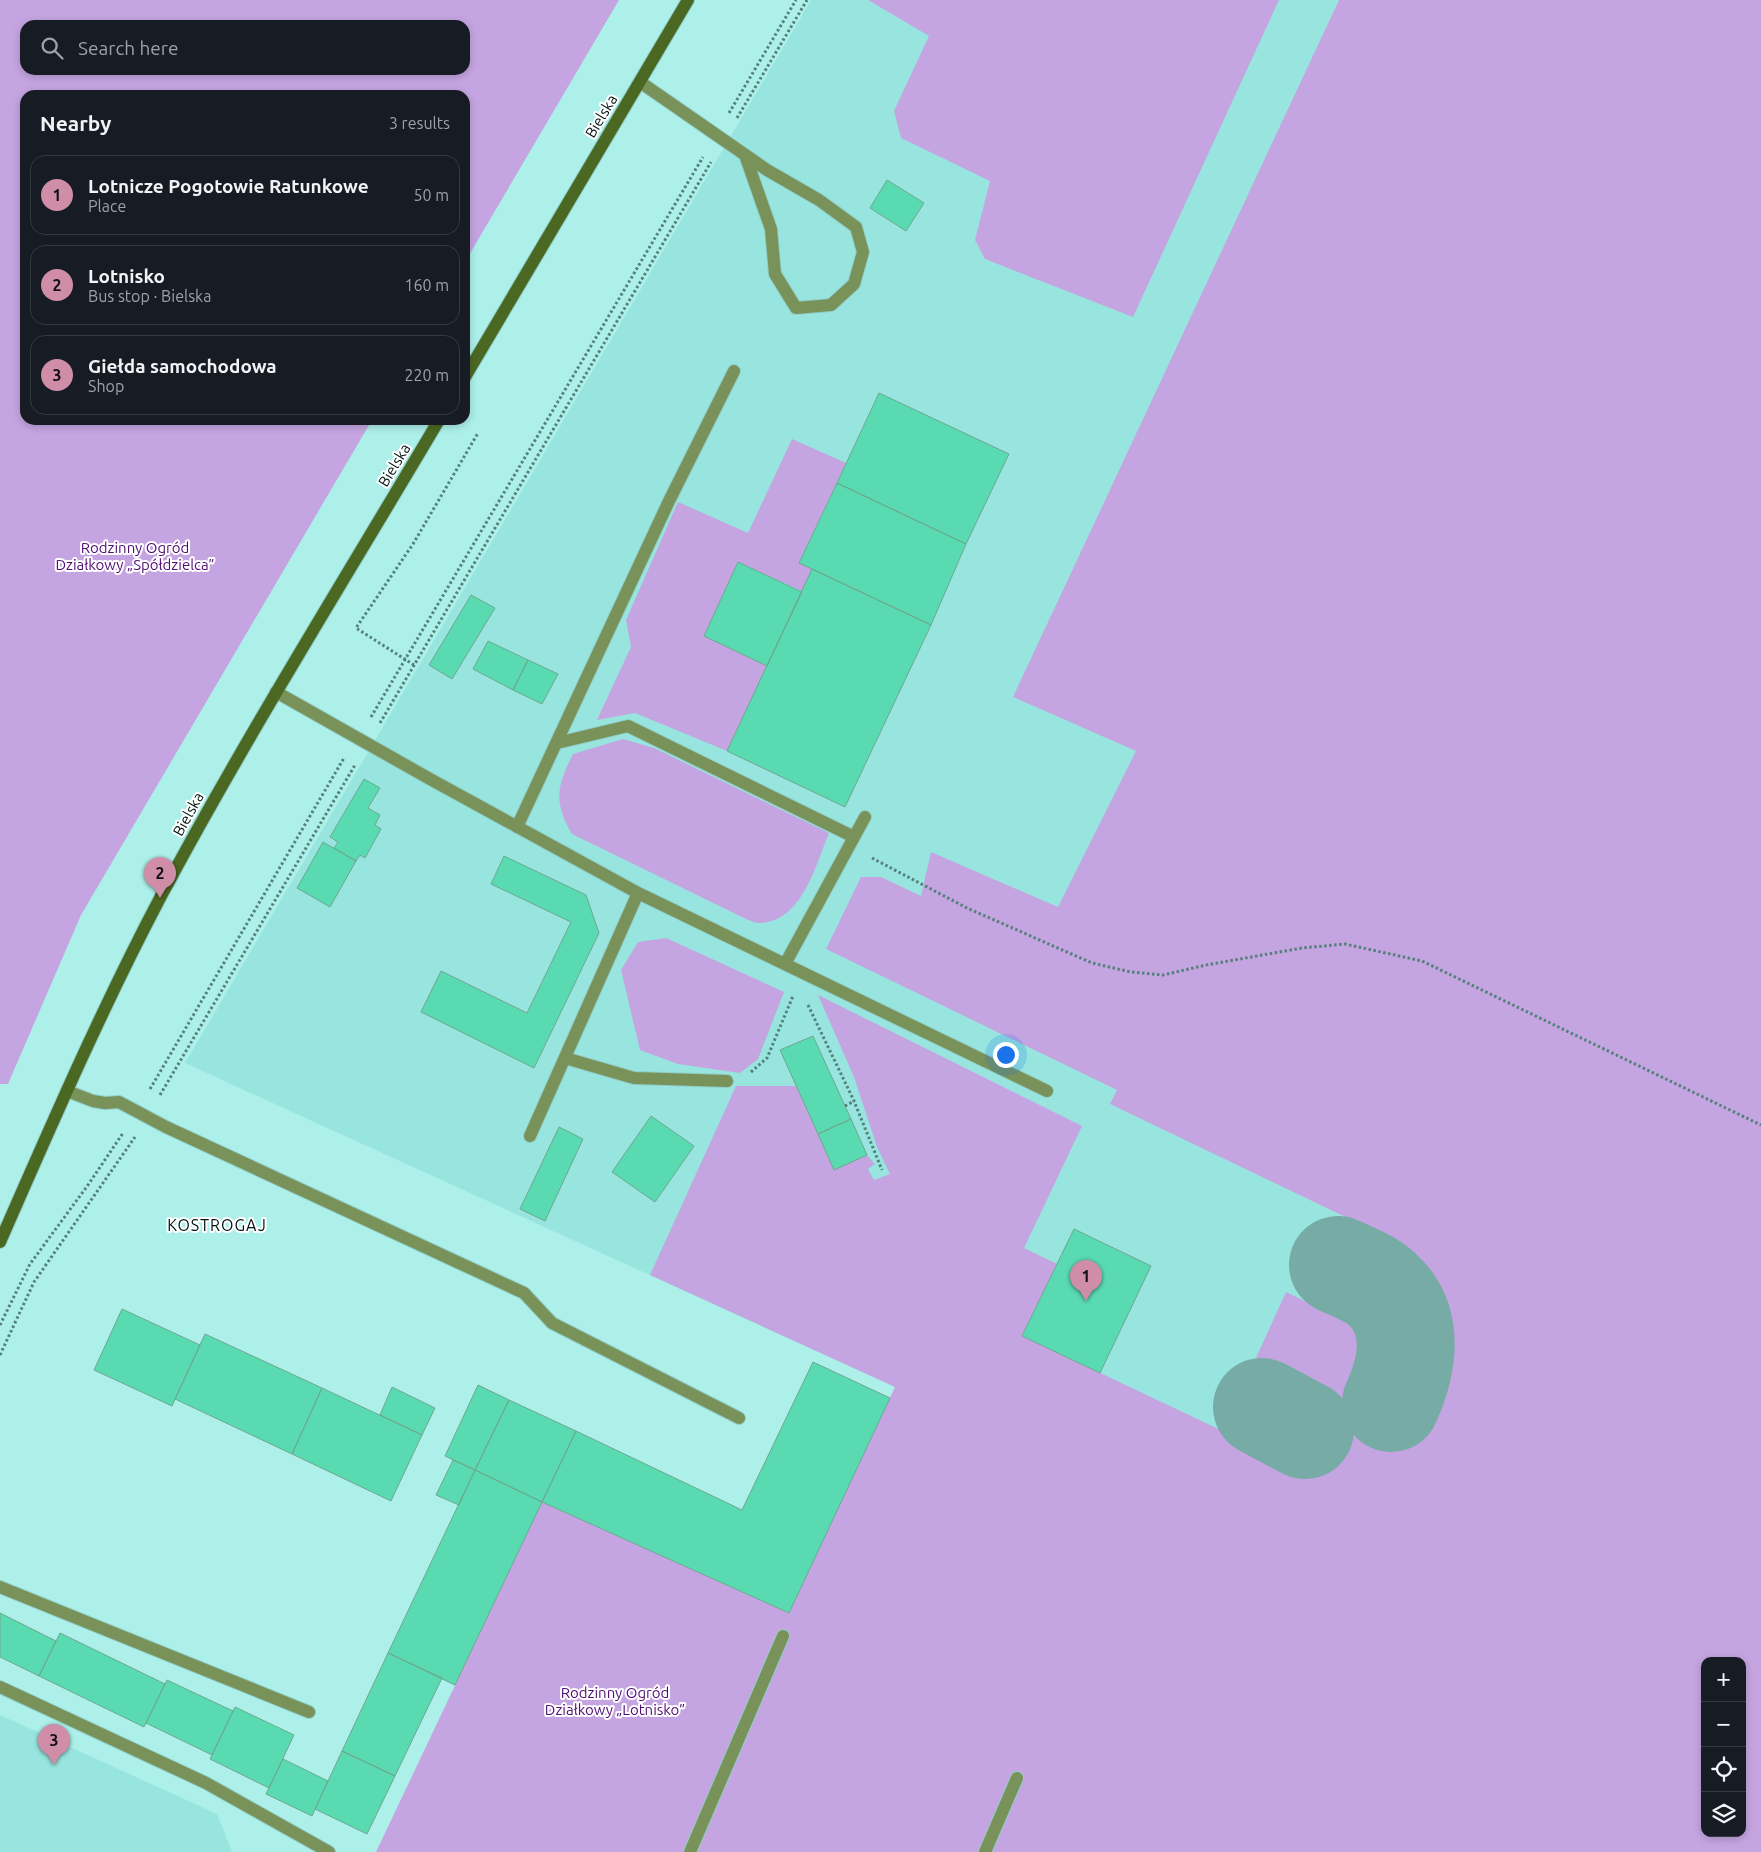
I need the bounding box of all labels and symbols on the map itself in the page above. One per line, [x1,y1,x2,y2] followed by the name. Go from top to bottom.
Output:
[582,91,620,141] street label: Bielska
[375,440,413,490] street label: Bielska
[55,539,215,573] park label: Rodzinny Ogród Działkowy „Spółdzielca”
[169,789,207,839] street label: Bielska
[144,857,176,898] pin: 2
[993,1042,1019,1068] your location
[167,1216,267,1234] district label: KOSTROGAJ
[1070,1260,1102,1301] pin: 1
[545,1684,685,1718] park label: Rodzinny Ogród Działkowy „Lotnisko”
[38,1724,70,1765] pin: 3

